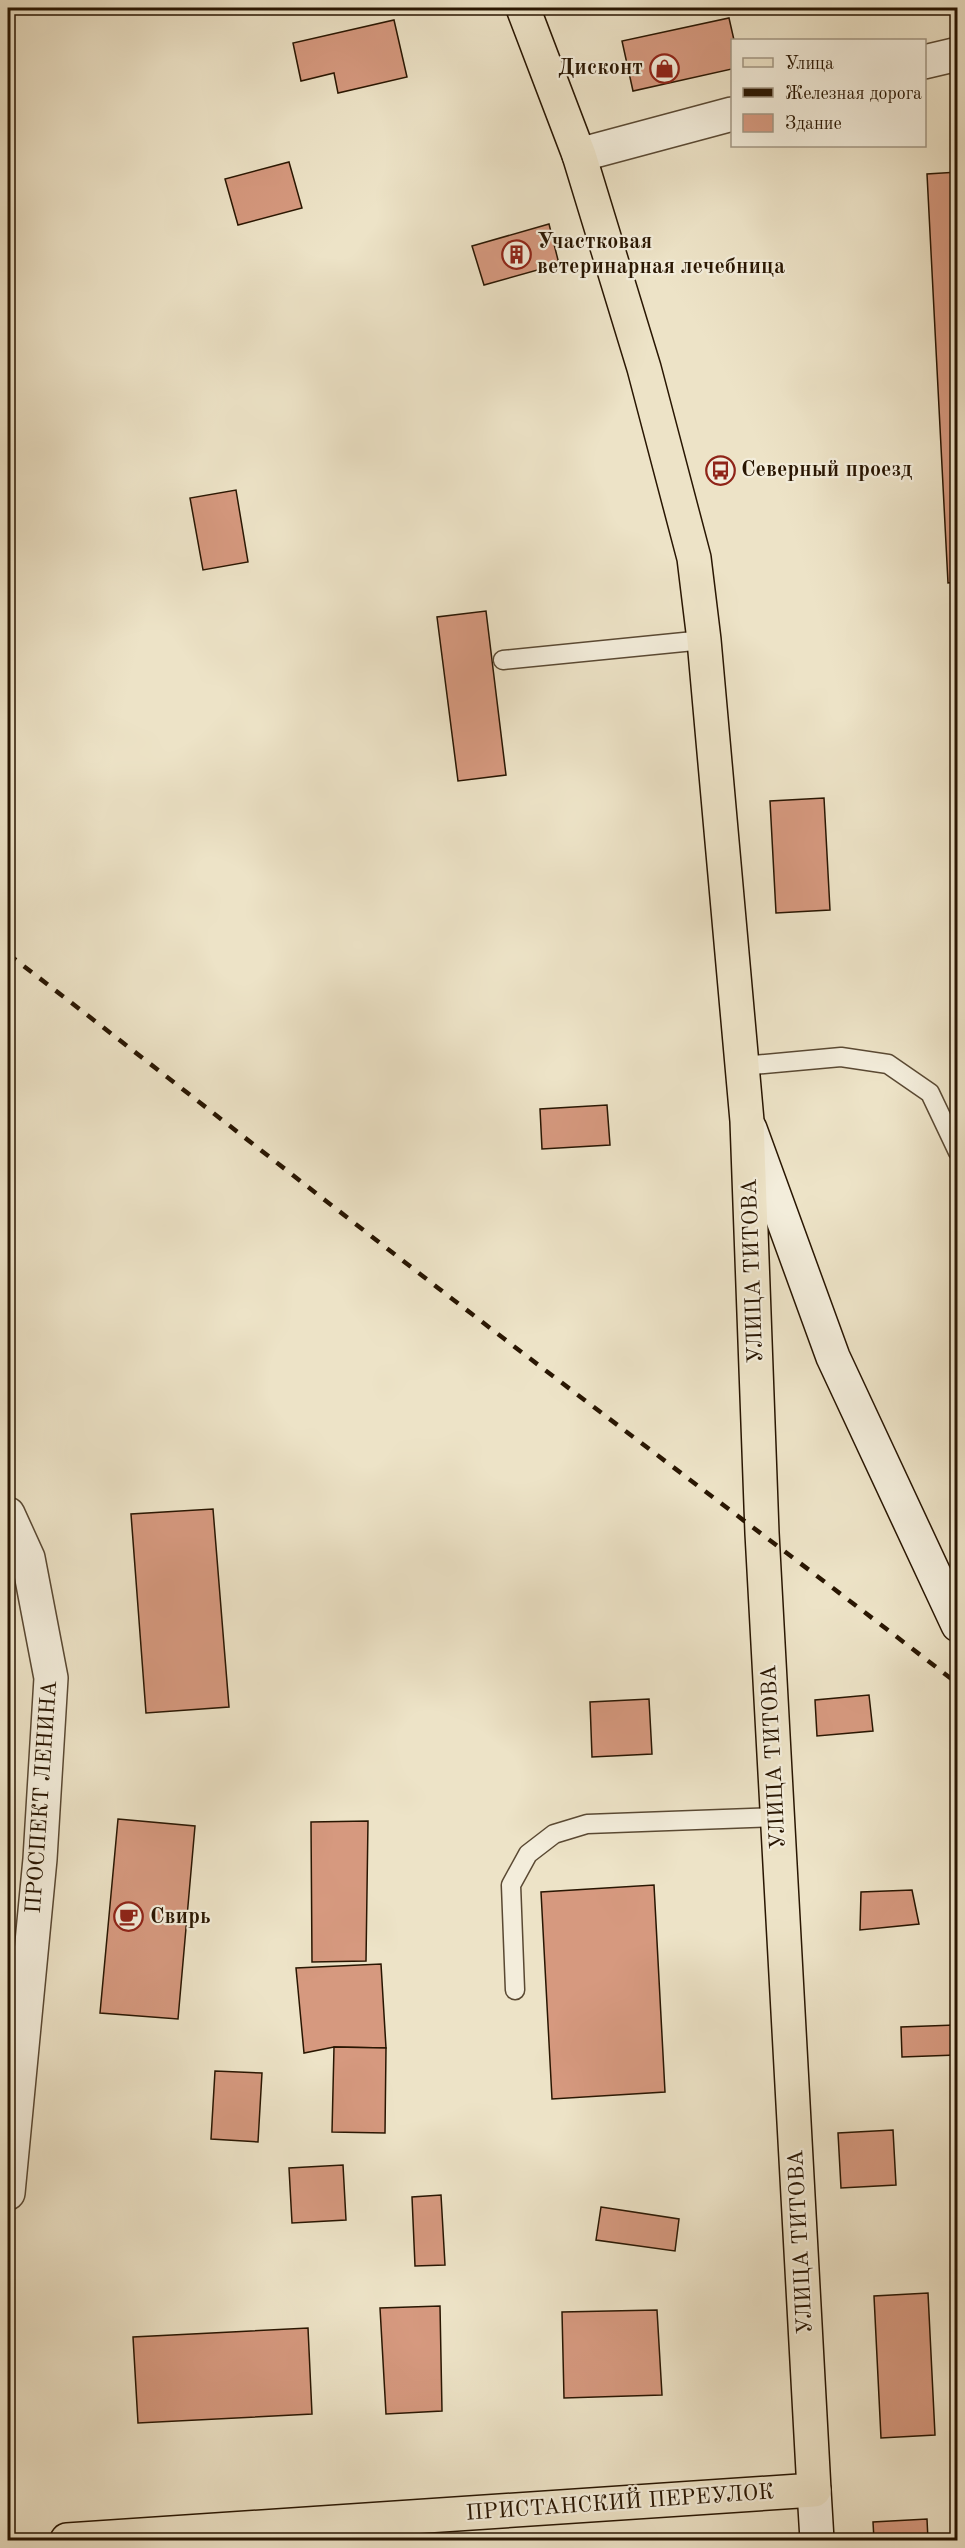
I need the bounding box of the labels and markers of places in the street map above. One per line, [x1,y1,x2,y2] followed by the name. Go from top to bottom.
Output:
[648,52,680,84] shop icon: Дисконт
[558,57,643,79] place label: Дисконт
[537,231,785,278] place label: Участковая ветеринарная лечебница
[500,239,532,271] building icon: Участковая ветеринарная лечебница
[704,454,736,486] bus stop icon: Северный проезд
[741,459,912,481] place label: Северный проезд
[113,1901,145,1933] cafe icon: Свирь
[150,1906,211,1928] place label: Свирь

